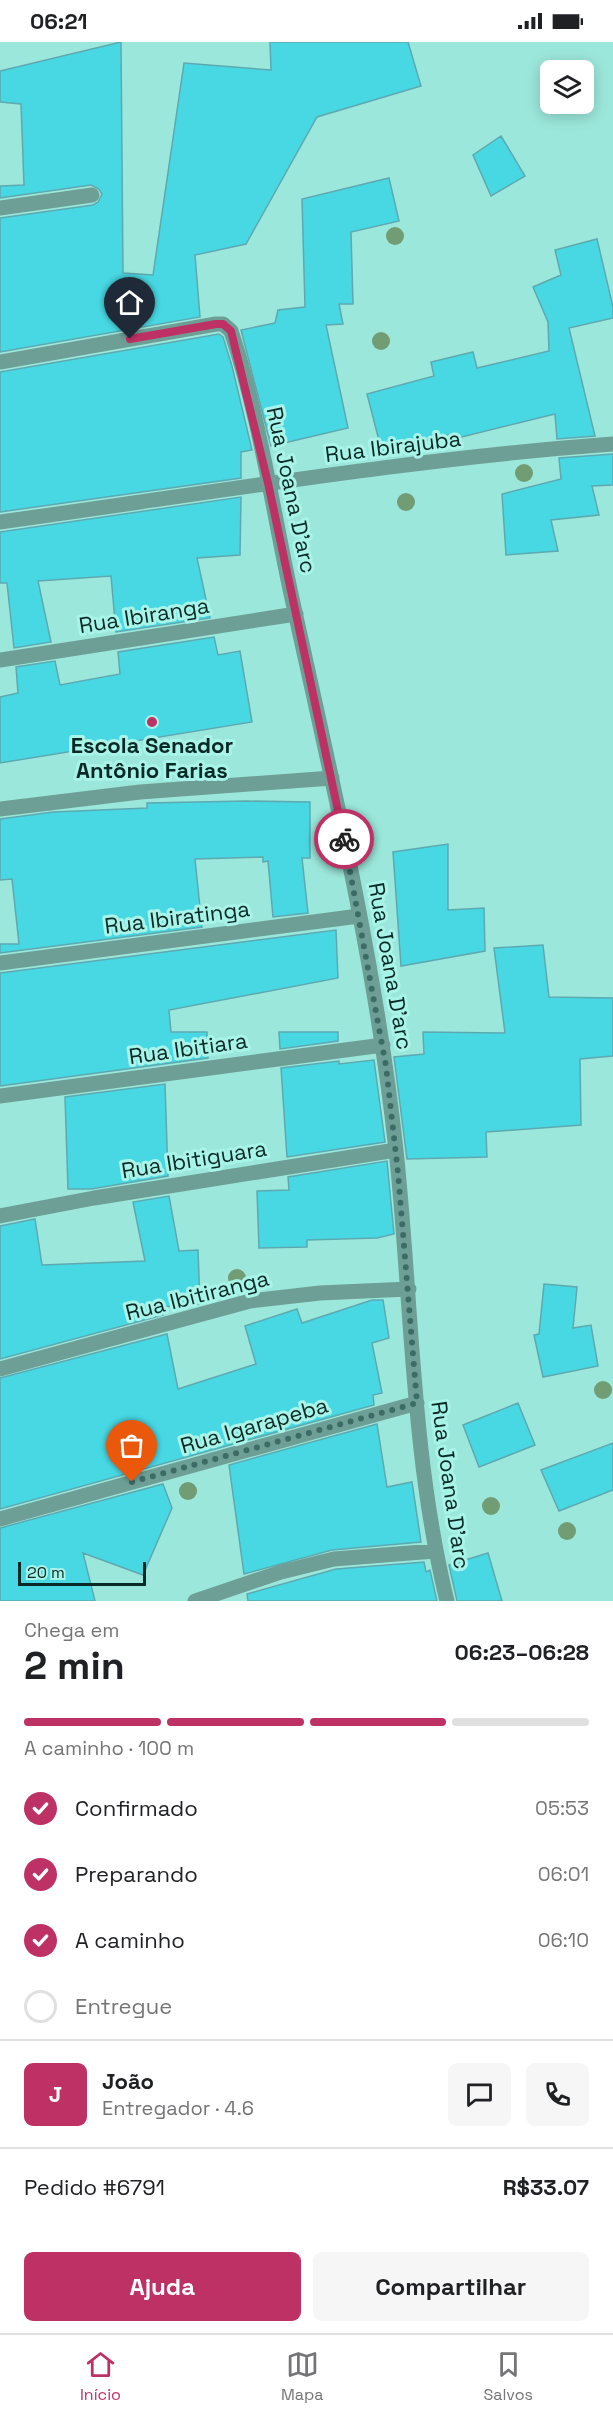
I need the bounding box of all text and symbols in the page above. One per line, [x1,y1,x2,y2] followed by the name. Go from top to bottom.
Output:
[30,7,87,35] text: 06:21
[540,60,594,114] map controls
[540,60,594,114] button: layers
[104,277,155,339] pin
[113,286,146,319] icon: home
[261,404,323,576] street label: Rua Joana D'arc
[323,424,463,468] street label: Rua Ibirajuba
[77,591,211,639] street label: Rua Ibiranga
[145,715,159,729] marker: Escola Senador Antônio Farias
[71,731,234,784] place label: Escola Senador Antônio Farias
[314,809,374,869] courier
[328,823,361,856] icon: bike
[363,880,419,1052] street label: Rua Joana D'arc
[103,894,252,940] street label: Rua Ibiratinga
[127,1026,249,1070] street label: Rua Ibitiara
[119,1134,269,1184] street label: Rua Ibitiguara
[122,1264,272,1326] street label: Rua Ibitiranga
[177,1390,331,1459] street label: Rua Igarapeba
[425,1399,477,1571] street label: Rua Joana D'arc
[106,1420,157,1482] pin
[115,1429,148,1462] icon: bag
[18,1559,146,1586] scale bar
[27,1562,65,1583] text: 20 m
[24,1617,119,1643] text: Chega em
[455,1638,589,1666] text: 06:23–06:28
[24,1641,125,1690] text: 2 min
[24,1735,194,1761] text: A caminho · 100 m
[24,1792,57,1825] icon: check
[75,1794,198,1822] text: Confirmado
[535,1795,589,1821] text: 05:53
[24,1858,57,1891] icon: check
[75,1860,198,1888] text: Preparando
[538,1861,589,1887] text: 06:01
[24,1924,57,1957] icon: check
[75,1926,185,1954] text: A caminho
[538,1927,589,1953] text: 06:10
[75,1992,172,2020] text: Entregue
[448,2063,511,2126] button: chat
[526,2063,589,2126] button: phone
[102,2067,154,2095] text: João
[49,2080,62,2108] text: J
[102,2095,254,2121] text: Entregador · 4.6
[24,2173,165,2201] text: Pedido #6791
[503,2173,589,2201] text: R$33.07
[24,2252,301,2321] button: Ajuda
[313,2252,589,2321] button: Compartilhar
[80,2348,121,2405] tab: Início
[281,2348,323,2405] tab: Mapa
[483,2348,533,2405] tab: Salvos

